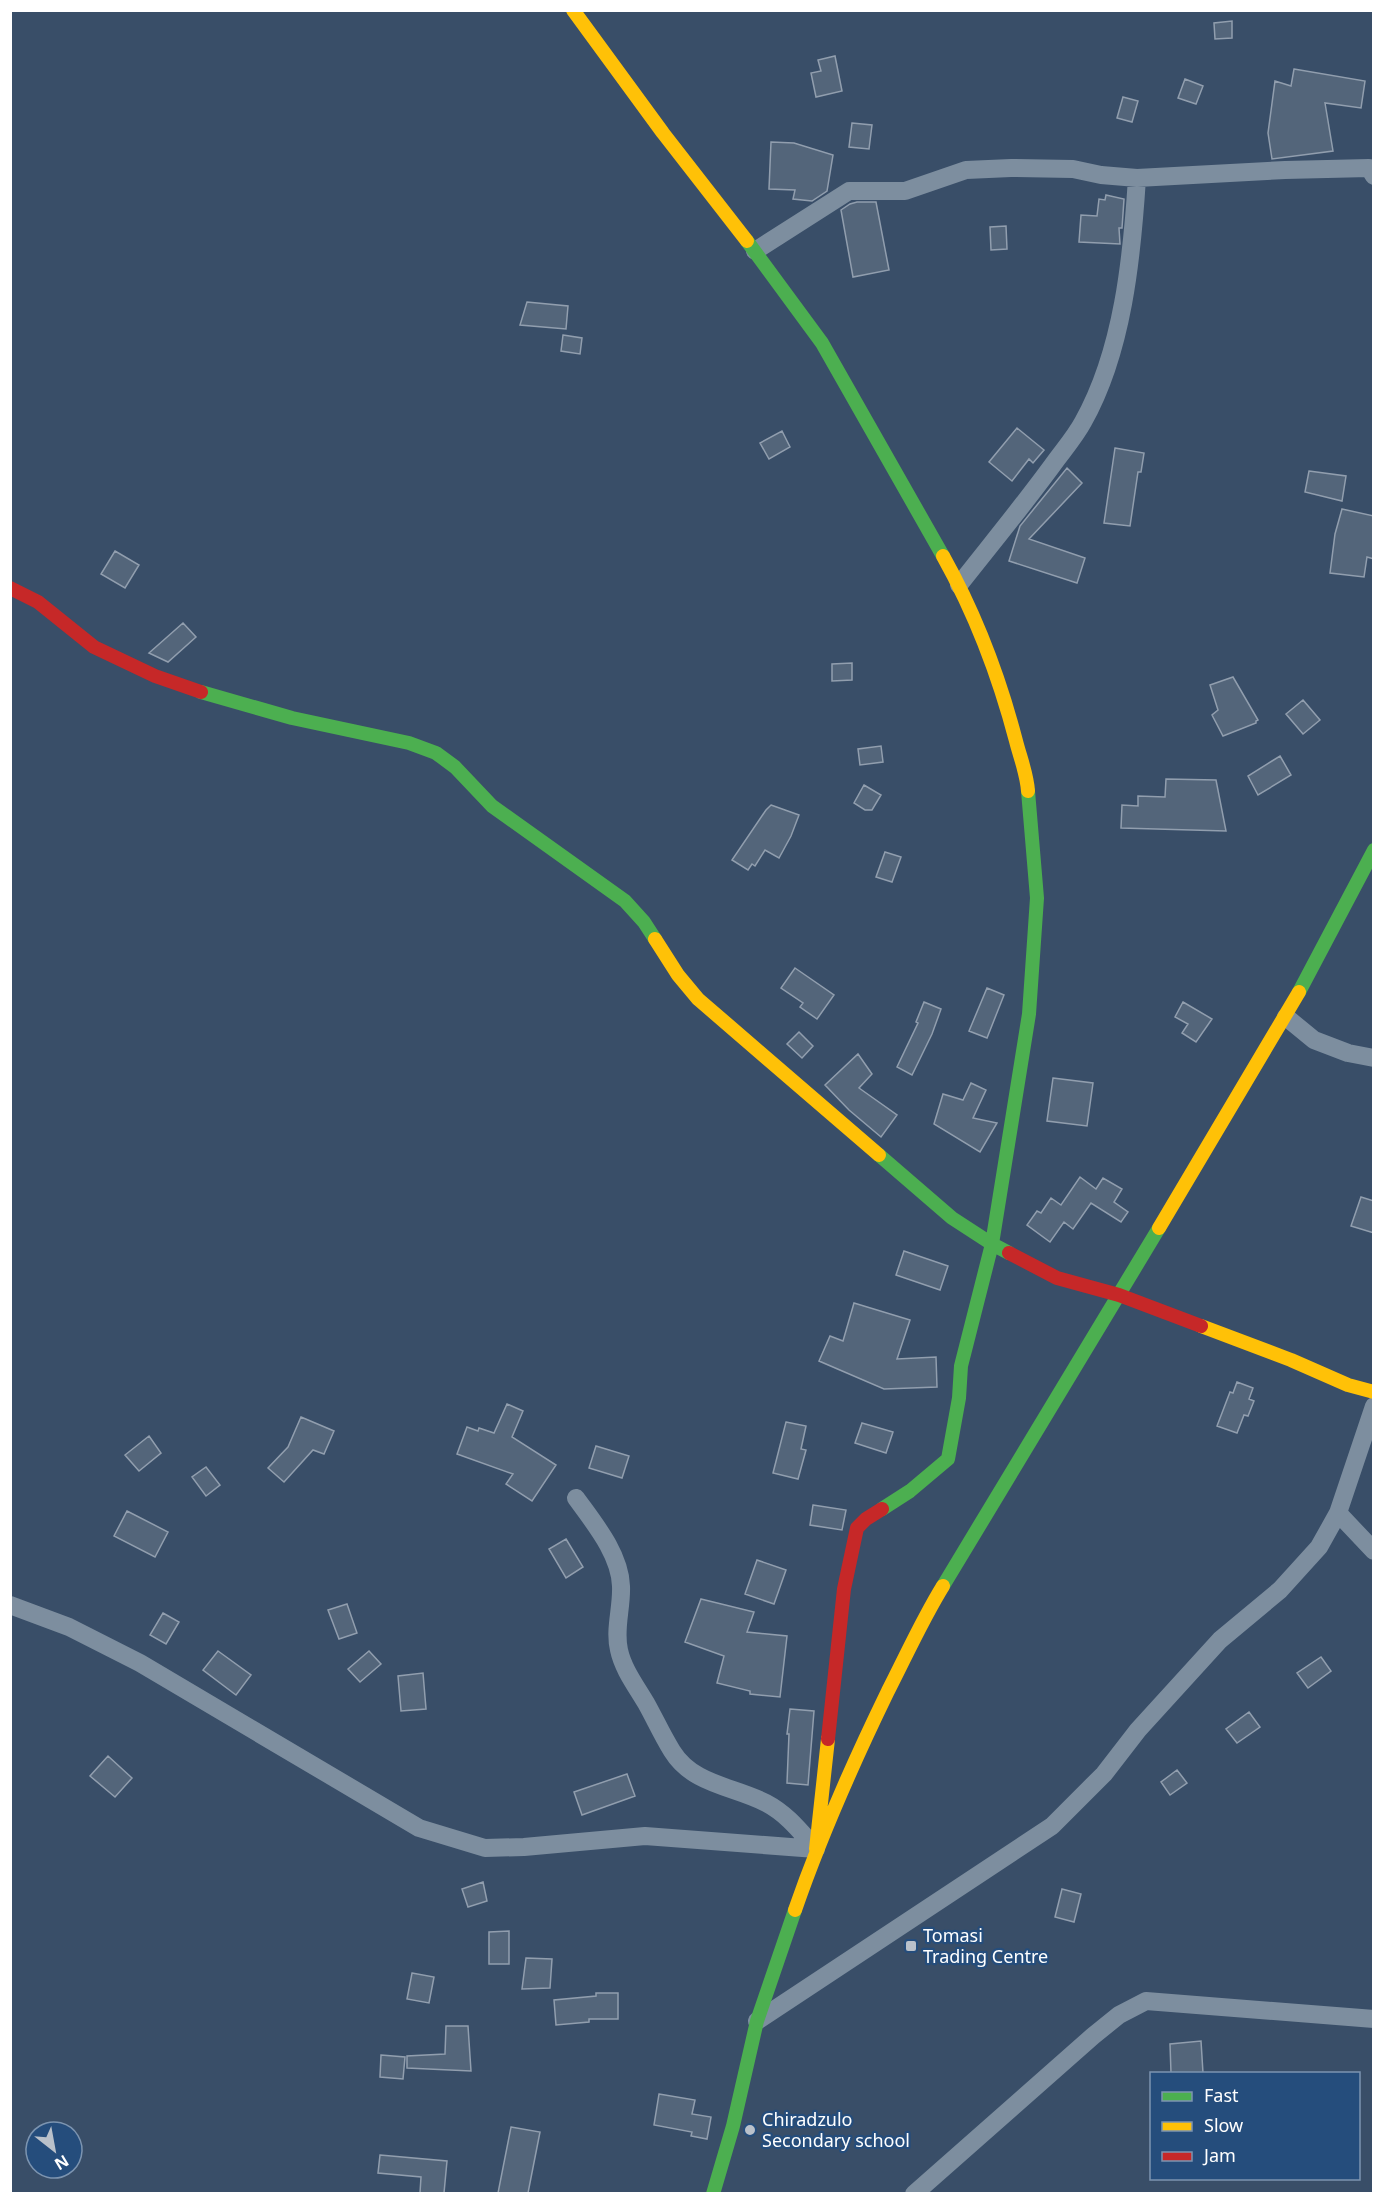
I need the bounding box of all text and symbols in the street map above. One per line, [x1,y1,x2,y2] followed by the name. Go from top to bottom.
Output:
[923,1923,1048,1968] place label: Tomasi Trading Centre
[904,1939,918,1953] marker: Tomasi Trading Centre
[1150,2072,1360,2180] legend
[1204,2083,1239,2107] text: Fast
[762,2107,910,2152] place label: Chiradzulo Secondary school
[1204,2113,1243,2137] text: Slow
[24,2120,84,2180] north arrow
[743,2123,757,2137] marker: Chiradzulo Secondary school
[1202,2143,1236,2167] text: Jam
[50,2150,73,2176] text: N

